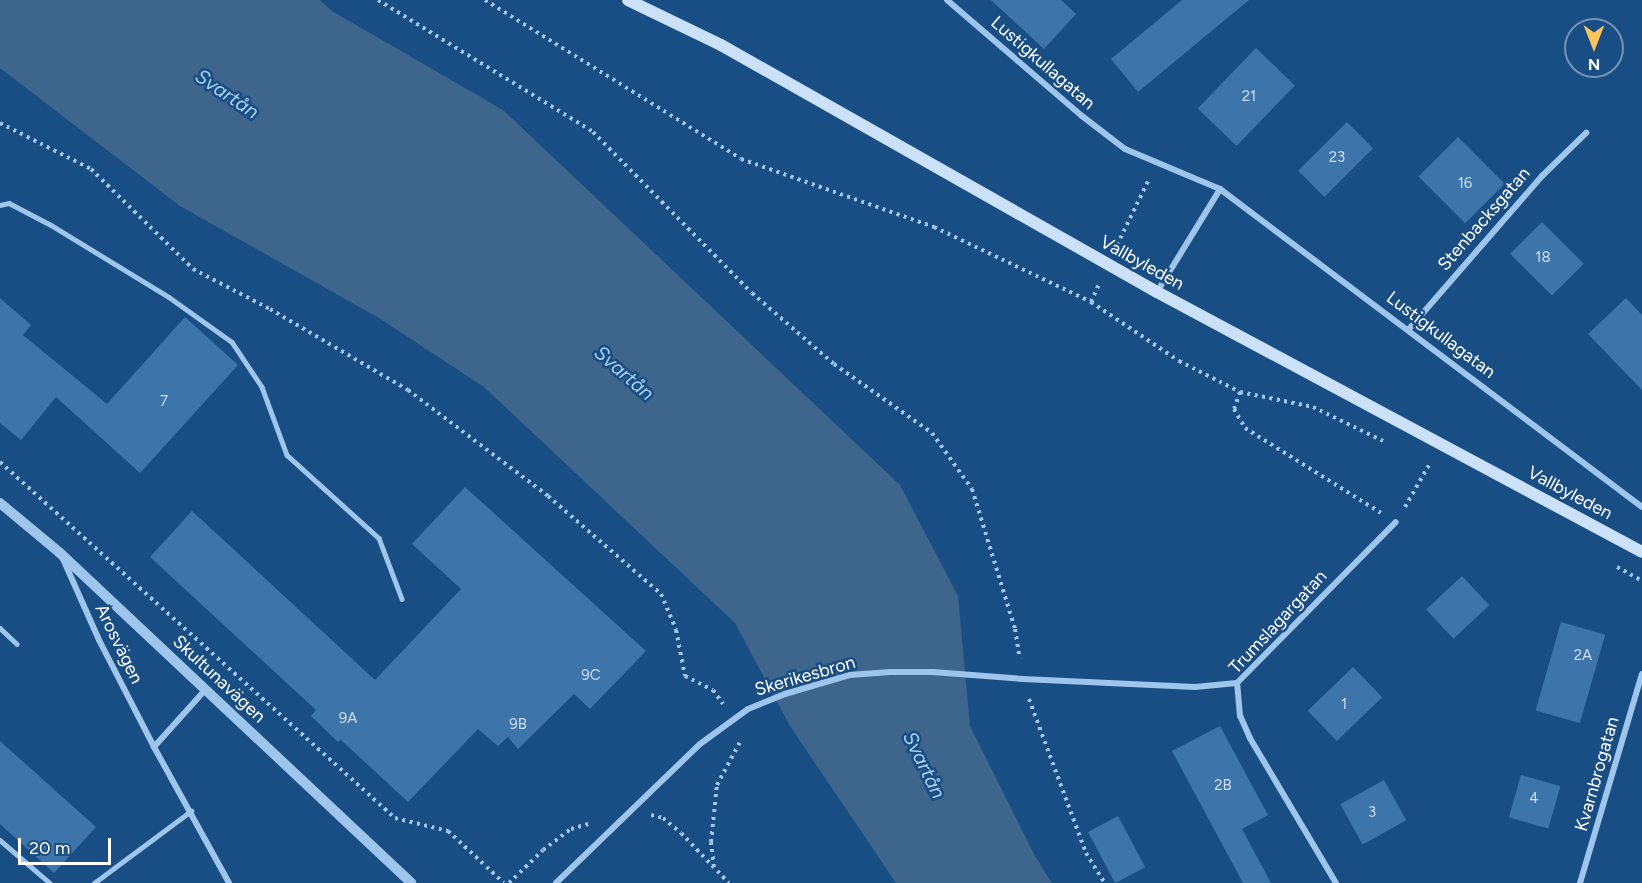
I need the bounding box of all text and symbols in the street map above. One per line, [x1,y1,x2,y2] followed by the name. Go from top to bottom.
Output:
[987,12,1099,114] street label: Lustigkullagatan
[1564,18,1624,78] north arrow
[1588,55,1600,74] text: N
[191,64,263,124] water label: Svartån
[1242,88,1256,106] house number: 21
[1329,149,1345,167] house number: 23
[1433,163,1535,275] street label: Stenbacksgatan
[1458,175,1472,193] house number: 16
[1096,231,1188,295] street label: Vallbyleden
[1535,249,1551,267] house number: 18
[1382,287,1500,383] street label: Lustigkullagatan
[589,340,659,406] water label: Svartån
[160,393,168,411] house number: 7
[1524,462,1616,524] street label: Vallbyleden
[1225,566,1331,678] street label: Trumslagargatan
[90,601,148,687] street label: Arosvägen
[168,631,270,727] street label: Skultunavägen
[1574,647,1592,665] house number: 2A
[752,651,858,701] street label: Skerikesbron
[581,667,601,685] house number: 9C
[1341,696,1347,714] house number: 1
[339,710,357,728] house number: 9A
[1570,714,1624,834] street label: Kvarnbrogatan
[509,716,527,734] house number: 9B
[898,728,950,802] water label: Svartån
[1214,777,1232,795] house number: 2B
[1529,790,1539,808] house number: 4
[1368,804,1376,822] house number: 3
[21,826,114,864] scale bar
[29,837,70,859] text: 20 m

